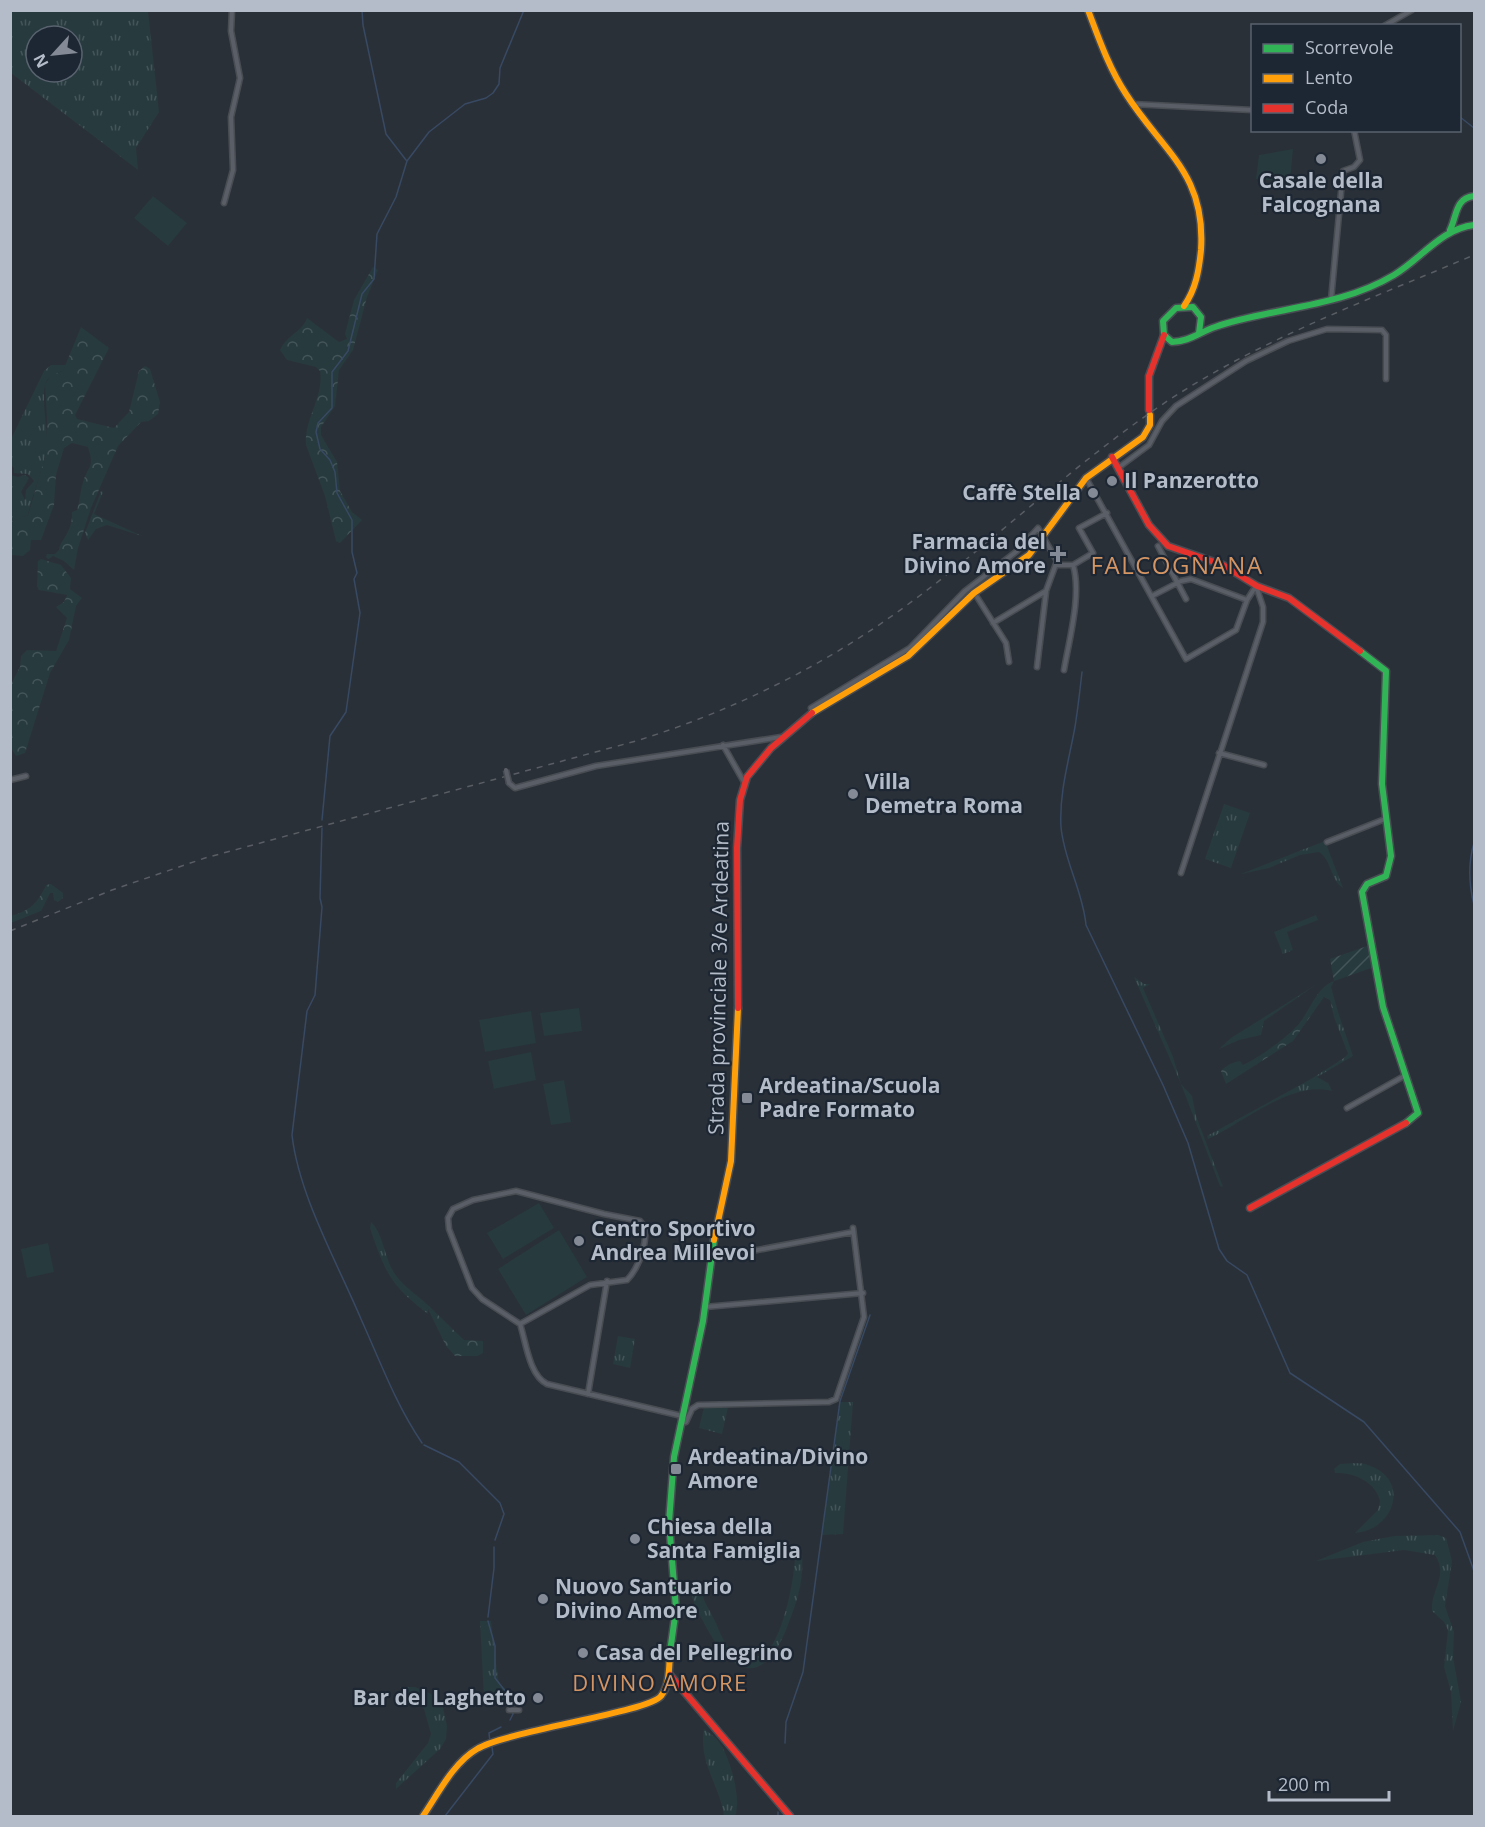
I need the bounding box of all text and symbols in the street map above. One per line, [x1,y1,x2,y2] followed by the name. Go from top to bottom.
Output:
[24,24,84,84] north arrow
[1251,24,1461,132] legend
[1305,35,1394,59] text: Scorrevole
[28,50,53,72] text: N
[1305,65,1353,89] text: Lento
[1305,95,1348,119] text: Coda
[1314,152,1328,166] marker: Casale della Falcognana
[1259,166,1383,218] place label: Casale della Falcognana
[1124,466,1259,494] place label: Il Panzerotto
[1105,474,1119,488] marker: Il Panzerotto
[962,478,1081,506] place label: Caffè Stella
[1086,486,1100,500] marker: Caffè Stella
[903,527,1046,579] place label: Farmacia del Divino Amore
[1051,547,1065,561] marker: Farmacia del Divino Amore
[1091,548,1263,581] district label: FALCOGNANA
[865,767,1023,819] place label: Villa Demetra Roma
[846,787,860,801] marker: Villa Demetra Roma
[701,821,735,1135] street label: Strada provinciale 3/e Ardeatina
[759,1071,940,1123] place label: Ardeatina/Scuola Padre Formato
[740,1091,754,1105] marker: Ardeatina/Scuola Padre Formato
[591,1214,756,1266] place label: Centro Sportivo Andrea Millevoi
[572,1234,586,1248] marker: Centro Sportivo Andrea Millevoi
[688,1442,868,1494] place label: Ardeatina/Divino Amore
[669,1462,683,1476] marker: Ardeatina/Divino Amore
[647,1512,801,1564] place label: Chiesa della Santa Famiglia
[628,1532,642,1546] marker: Chiesa della Santa Famiglia
[555,1572,732,1624] place label: Nuovo Santuario Divino Amore
[536,1592,550,1606] marker: Nuovo Santuario Divino Amore
[595,1638,793,1666] place label: Casa del Pellegrino
[576,1646,590,1660] marker: Casa del Pellegrino
[572,1667,748,1697] district label: DIVINO AMORE
[353,1683,526,1711] place label: Bar del Laghetto
[531,1691,545,1705] marker: Bar del Laghetto
[1269,1764,1389,1802] scale bar
[1278,1772,1330,1796] text: 200 m

